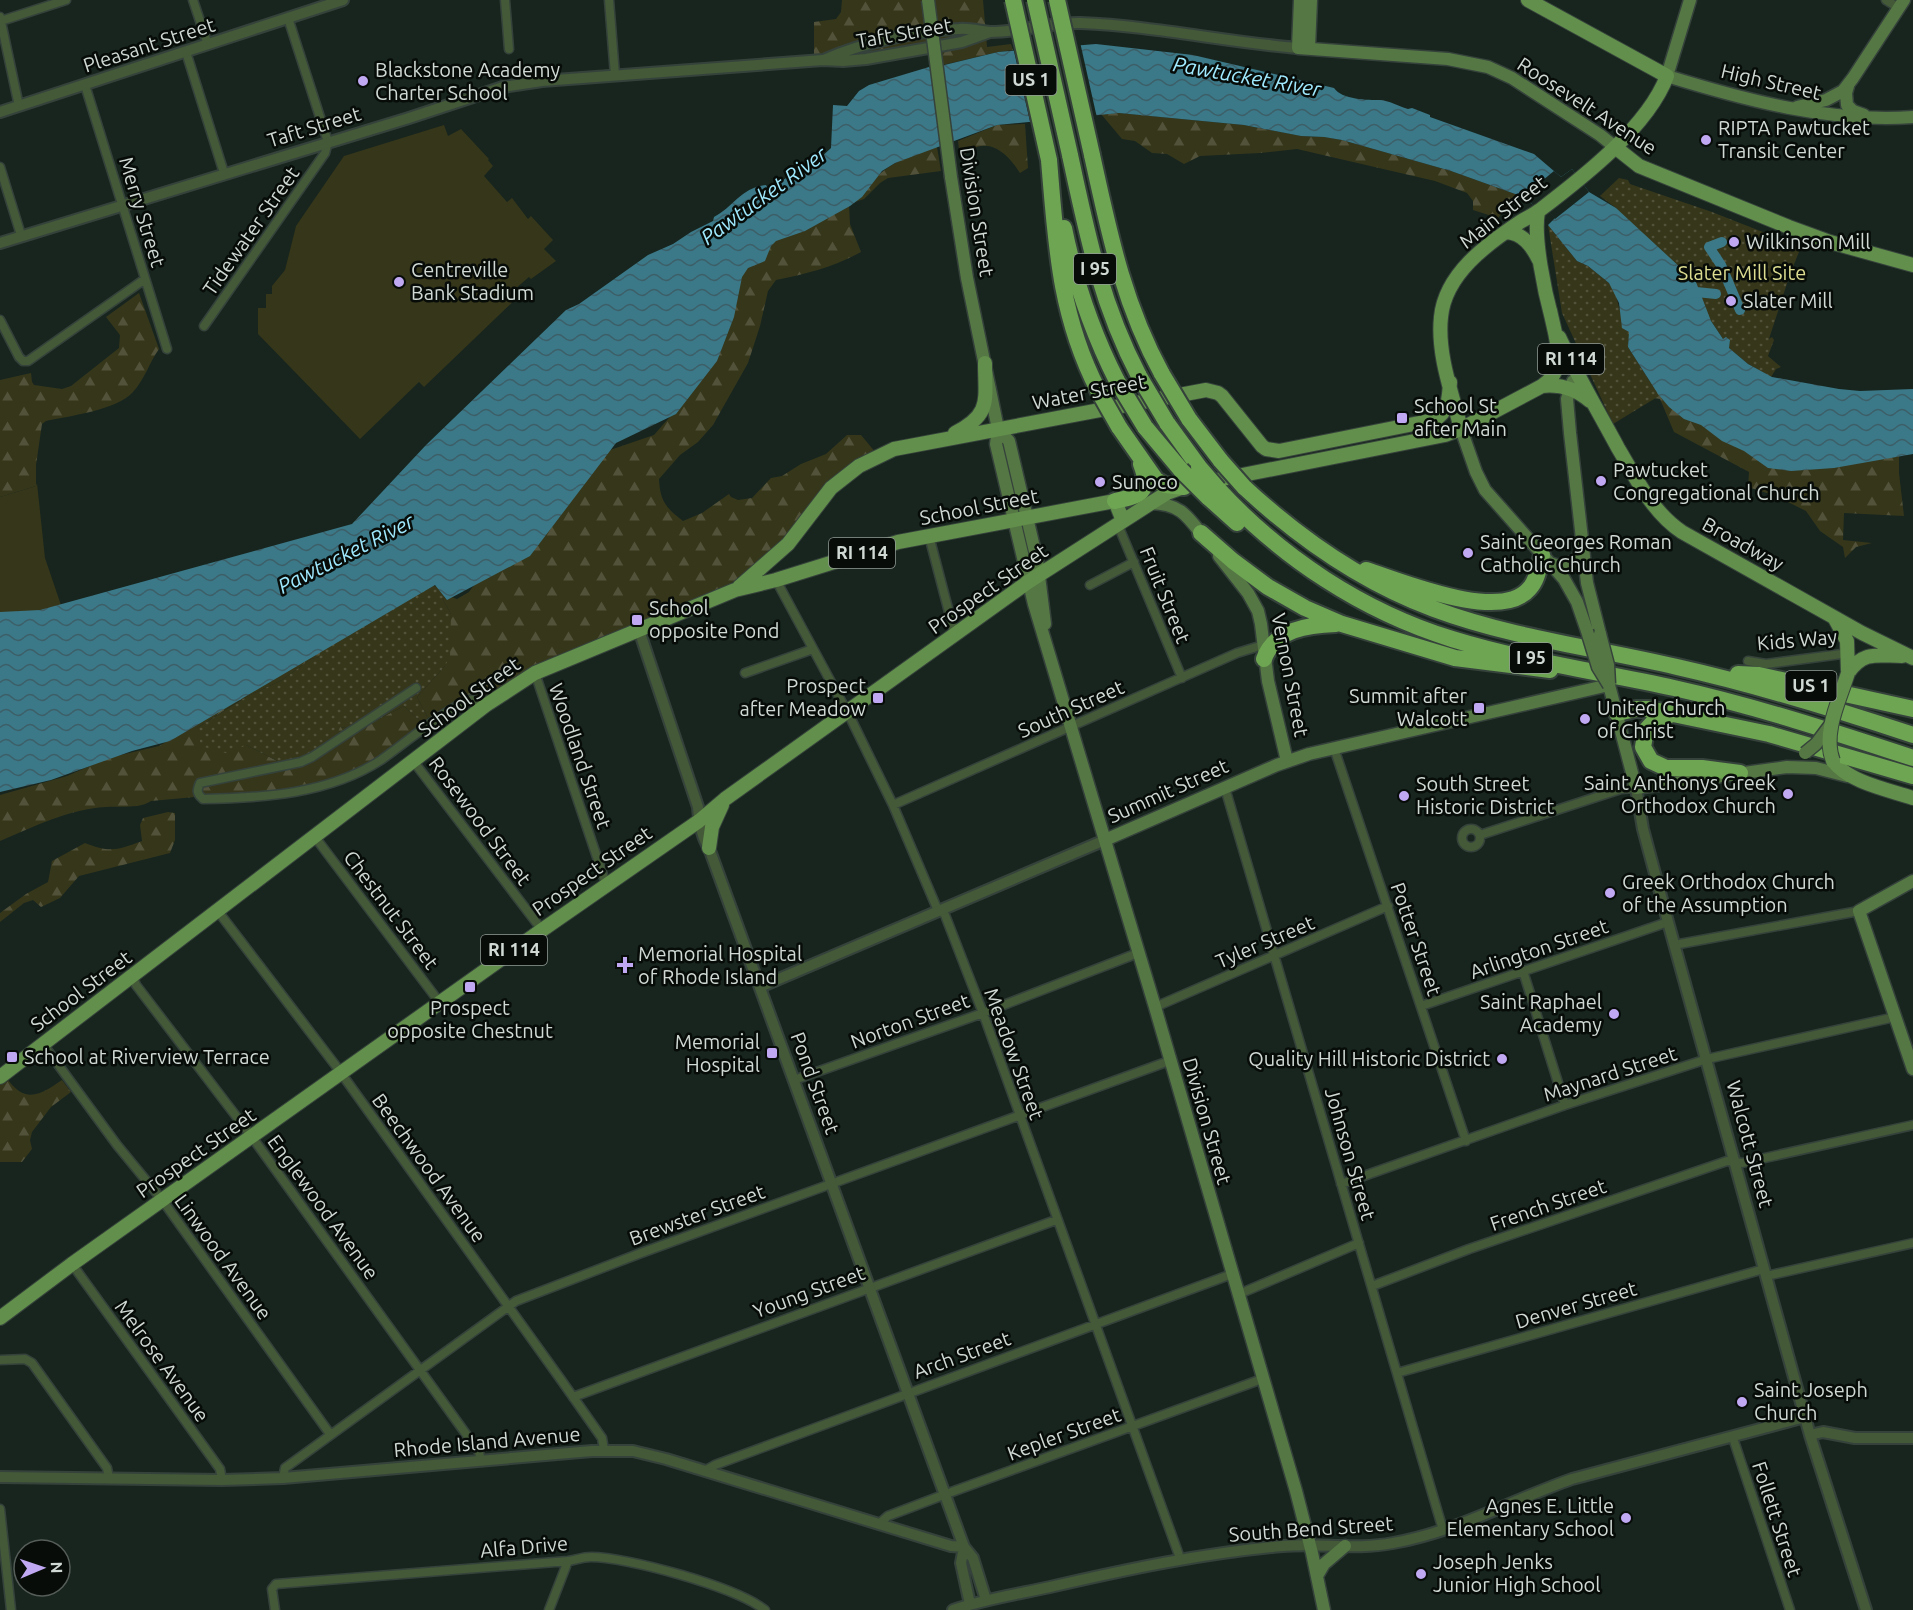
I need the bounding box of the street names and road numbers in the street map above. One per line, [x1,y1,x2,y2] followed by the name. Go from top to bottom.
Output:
[80,12,218,77] street label: Pleasant Street
[854,13,954,52] street label: Taft Street
[1513,52,1661,159] street label: Roosevelt Avenue
[1719,59,1824,104] street label: High Street
[1006,65,1056,95] road number: US 1
[264,101,363,152] street label: Taft Street
[956,146,999,278] street label: Division Street
[115,154,170,270] street label: Merry Street
[198,162,304,299] street label: Tidewater Street
[1454,170,1551,253] street label: Main Street
[1074,254,1116,284] road number: I 95
[1538,344,1604,374] road number: RI 114
[1030,369,1148,414] street label: Water Street
[918,484,1040,529] street label: School Street
[1699,512,1788,575] street label: Broadway
[829,538,895,568] road number: RI 114
[924,539,1052,638] street label: Prospect Street
[1136,543,1195,647] street label: Fruit Street
[1267,611,1314,739] street label: Vernon Street
[1756,625,1838,654] street label: Kids Way
[1510,643,1552,673] road number: I 95
[413,652,524,741] street label: School Street
[1786,671,1836,701] road number: US 1
[1014,675,1127,742] street label: South Street
[545,680,616,832] street label: Woodland Street
[425,752,536,890] street label: Rosewood Street
[1104,754,1232,827] street label: Summit Street
[528,821,656,920] street label: Prospect Street
[339,846,444,974] street label: Chestnut Street
[1386,879,1447,999] street label: Potter Street
[1212,910,1318,973] street label: Tyler Street
[1467,914,1611,983] street label: Arlington Street
[481,935,547,965] road number: RI 114
[26,945,136,1036] street label: School Street
[980,985,1049,1123] street label: Meadow Street
[847,988,973,1053] street label: Norton Street
[786,1029,845,1137] street label: Pond Street
[1540,1041,1679,1106] street label: Maynard Street
[1178,1055,1237,1187] street label: Division Street
[1722,1078,1779,1210] street label: Walcott Street
[1321,1085,1380,1223] street label: Johnson Street
[368,1089,491,1246] street label: Beechwood Avenue
[132,1103,260,1202] street label: Prospect Street
[263,1130,384,1283] street label: Englewood Avenue
[1487,1174,1609,1235] street label: French Street
[626,1179,768,1250] street label: Brewster Street
[170,1190,276,1324] street label: Linwood Avenue
[750,1261,868,1322] street label: Young Street
[1512,1276,1639,1333] street label: Denver Street
[111,1295,214,1426] street label: Melrose Avenue
[910,1326,1014,1383] street label: Arch Street
[1004,1402,1124,1465] street label: Kepler Street
[393,1422,581,1461] street label: Rhode Island Avenue
[1748,1458,1807,1580] street label: Follett Street
[1228,1511,1394,1546] street label: South Bend Street
[479,1531,569,1562] street label: Alfa Drive

